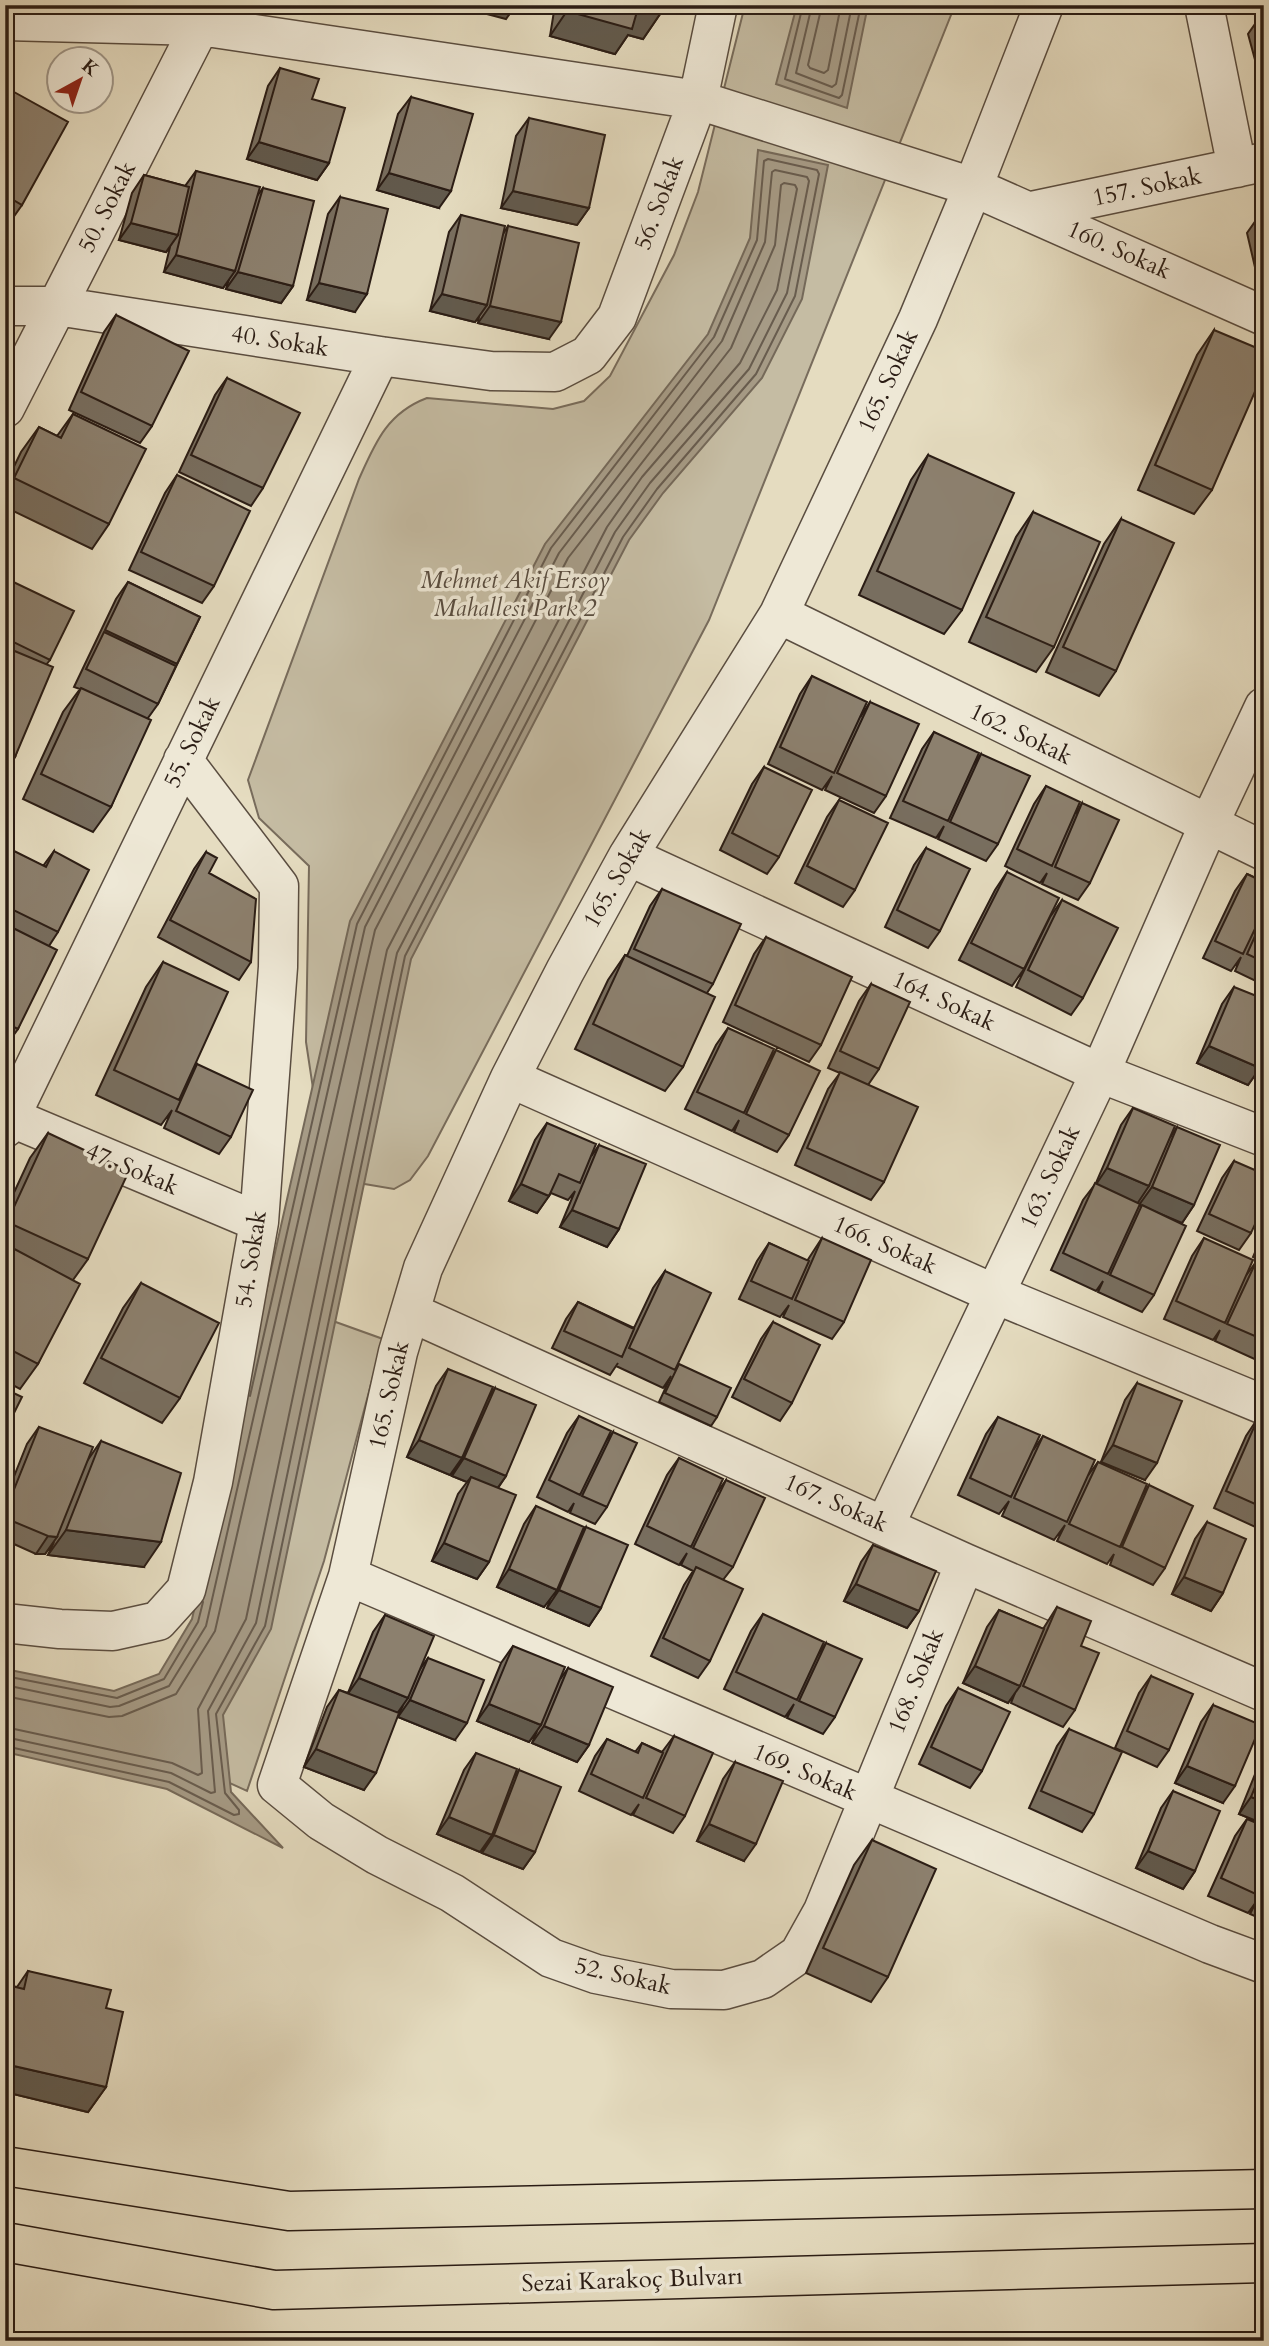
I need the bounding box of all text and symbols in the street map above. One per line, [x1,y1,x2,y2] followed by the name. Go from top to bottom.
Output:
[46,46,116,116] north arrow
[76,53,105,83] text: K
[626,151,692,255] street label: 56. Sokak
[70,156,144,258] street label: 50. Sokak
[1090,159,1205,215] street label: 157. Sokak
[1062,212,1176,288] street label: 160. Sokak
[229,317,331,365] street label: 40. Sokak
[850,324,926,438] street label: 165. Sokak
[420,564,610,625] park label: Mehmet Akif Ersoy Mahallesi Park 2
[156,691,228,793] street label: 55. Sokak
[964,695,1078,773] street label: 162. Sokak
[575,822,659,934] street label: 165. Sokak
[887,963,1001,1039] street label: 164. Sokak
[1012,1120,1088,1234] street label: 163. Sokak
[80,1135,184,1203] street label: 47. Sokak
[828,1207,942,1283] street label: 166. Sokak
[227,1208,275,1310] street label: 54. Sokak
[360,1337,418,1453] street label: 165. Sokak
[779,1465,893,1541] street label: 167. Sokak
[880,1623,952,1738] street label: 168. Sokak
[748,1735,862,1809] street label: 169. Sokak
[571,1949,675,2003] street label: 52. Sokak
[521,2260,743,2300] street label: Sezai Karakoç Bulvarı

